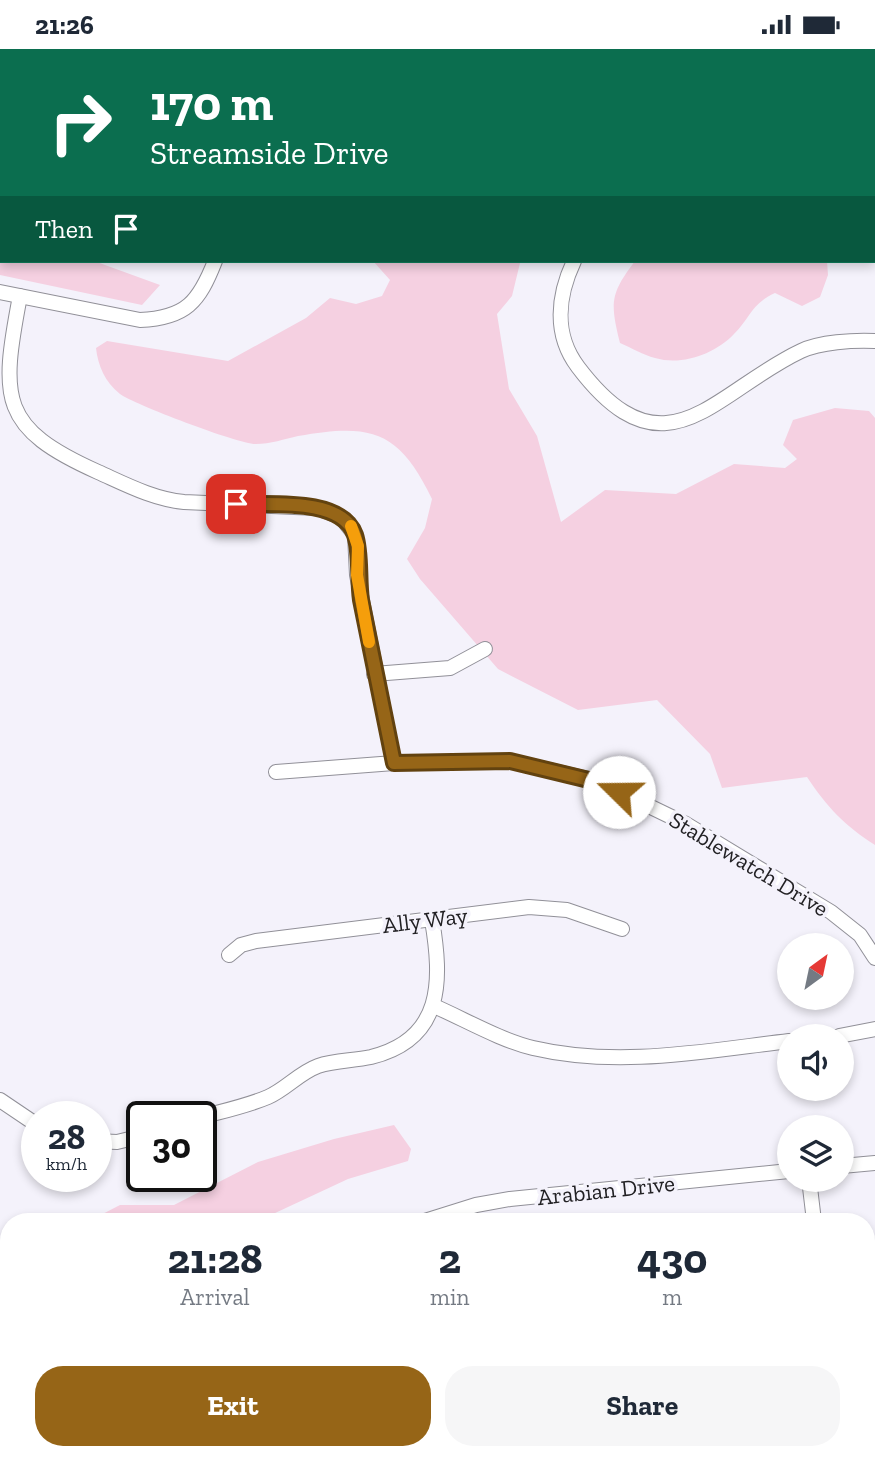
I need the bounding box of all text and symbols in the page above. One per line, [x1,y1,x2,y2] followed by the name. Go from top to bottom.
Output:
[35,9,94,41] text: 21:26
[150,74,273,133] text: 170 m
[35,77,126,168] icon: right
[150,134,389,172] text: Streamside Drive
[107,210,145,248] icon: arrive
[35,213,93,245] text: Then
[206,474,266,534] pin
[217,485,255,523] icon: arrive
[582,755,656,829] position arrow
[664,805,834,923] street label: Stablewatch Drive
[381,901,469,939] street label: Ally Way
[777,933,854,1010] north arrow
[777,933,854,1192] map controls
[777,1024,854,1101] button: sound
[126,1101,217,1192] speed limit sign: 30
[777,1115,854,1192] button: layers
[48,1116,85,1158] text: 28
[46,1153,87,1175] text: km/h
[536,1169,676,1211] street label: Arabian Drive
[167,1233,263,1284] text: 21:28
[439,1233,461,1284] text: 2
[637,1233,708,1284] text: 430
[180,1283,250,1311] text: Arrival
[430,1283,470,1311] text: min
[662,1283,682,1311] text: m
[35,1366,431,1446] button: Exit
[445,1366,840,1446] button: Share

